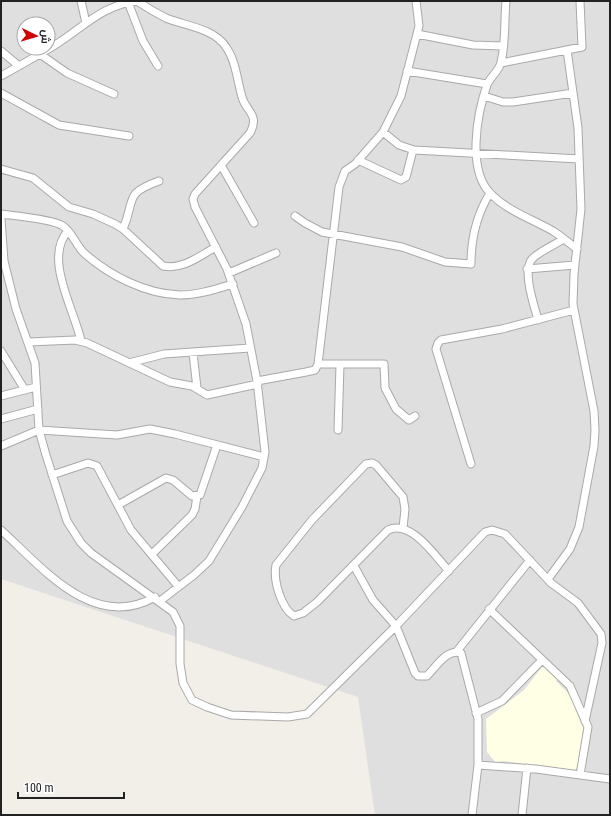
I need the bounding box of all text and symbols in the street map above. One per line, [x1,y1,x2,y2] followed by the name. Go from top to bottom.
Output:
[16,16,56,56] north arrow
[38,29,53,44] text: ش
[18,774,124,800] scale bar
[24,781,54,795] text: 100 m

